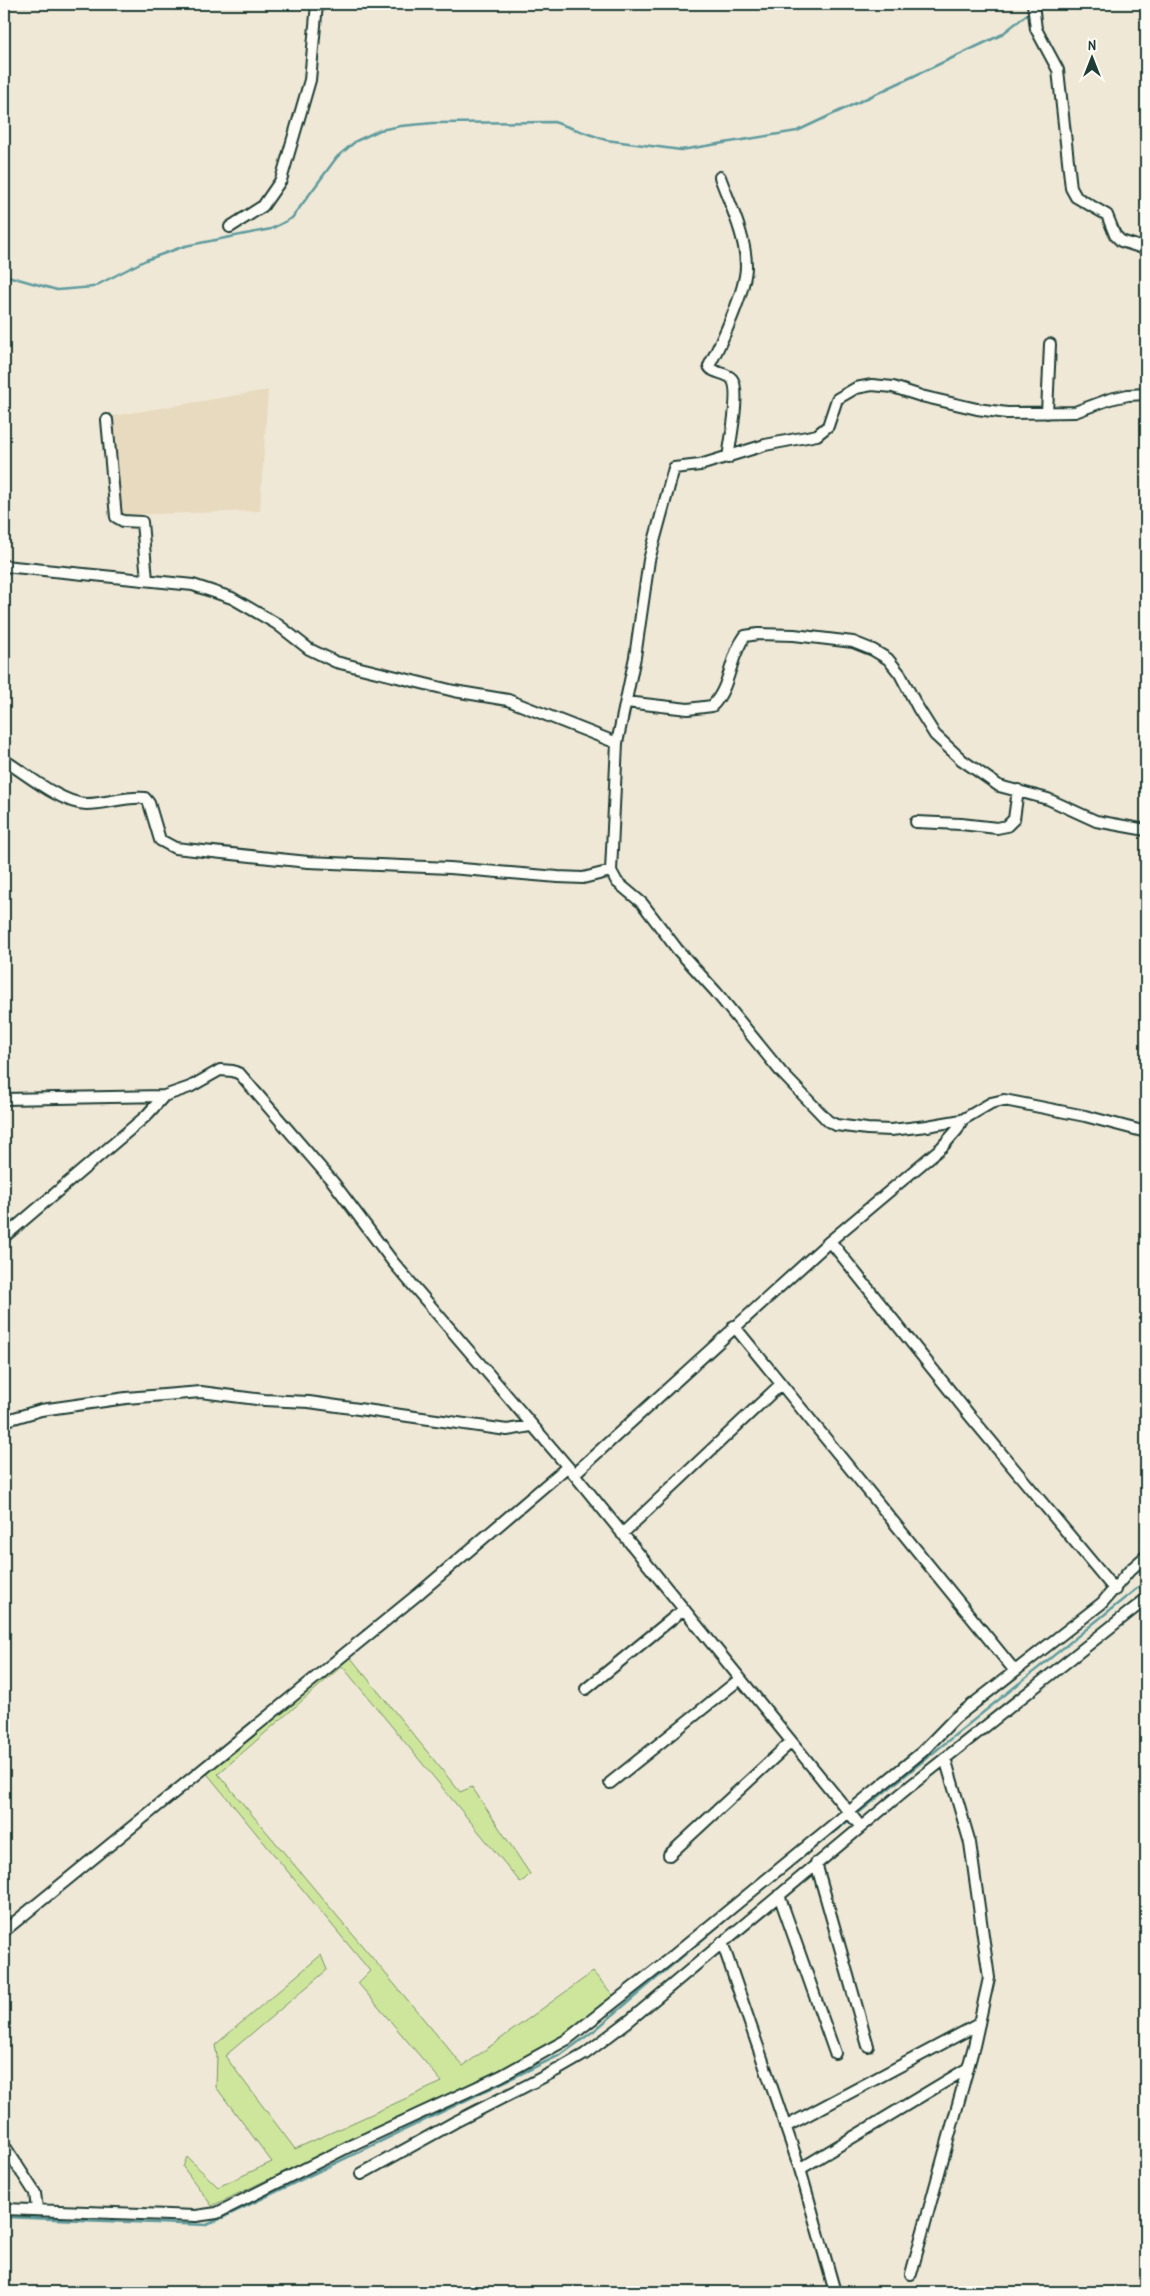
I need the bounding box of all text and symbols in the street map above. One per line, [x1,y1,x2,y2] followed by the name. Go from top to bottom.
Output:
[1068,32,1118,82] north arrow
[1088,35,1096,54] text: N

